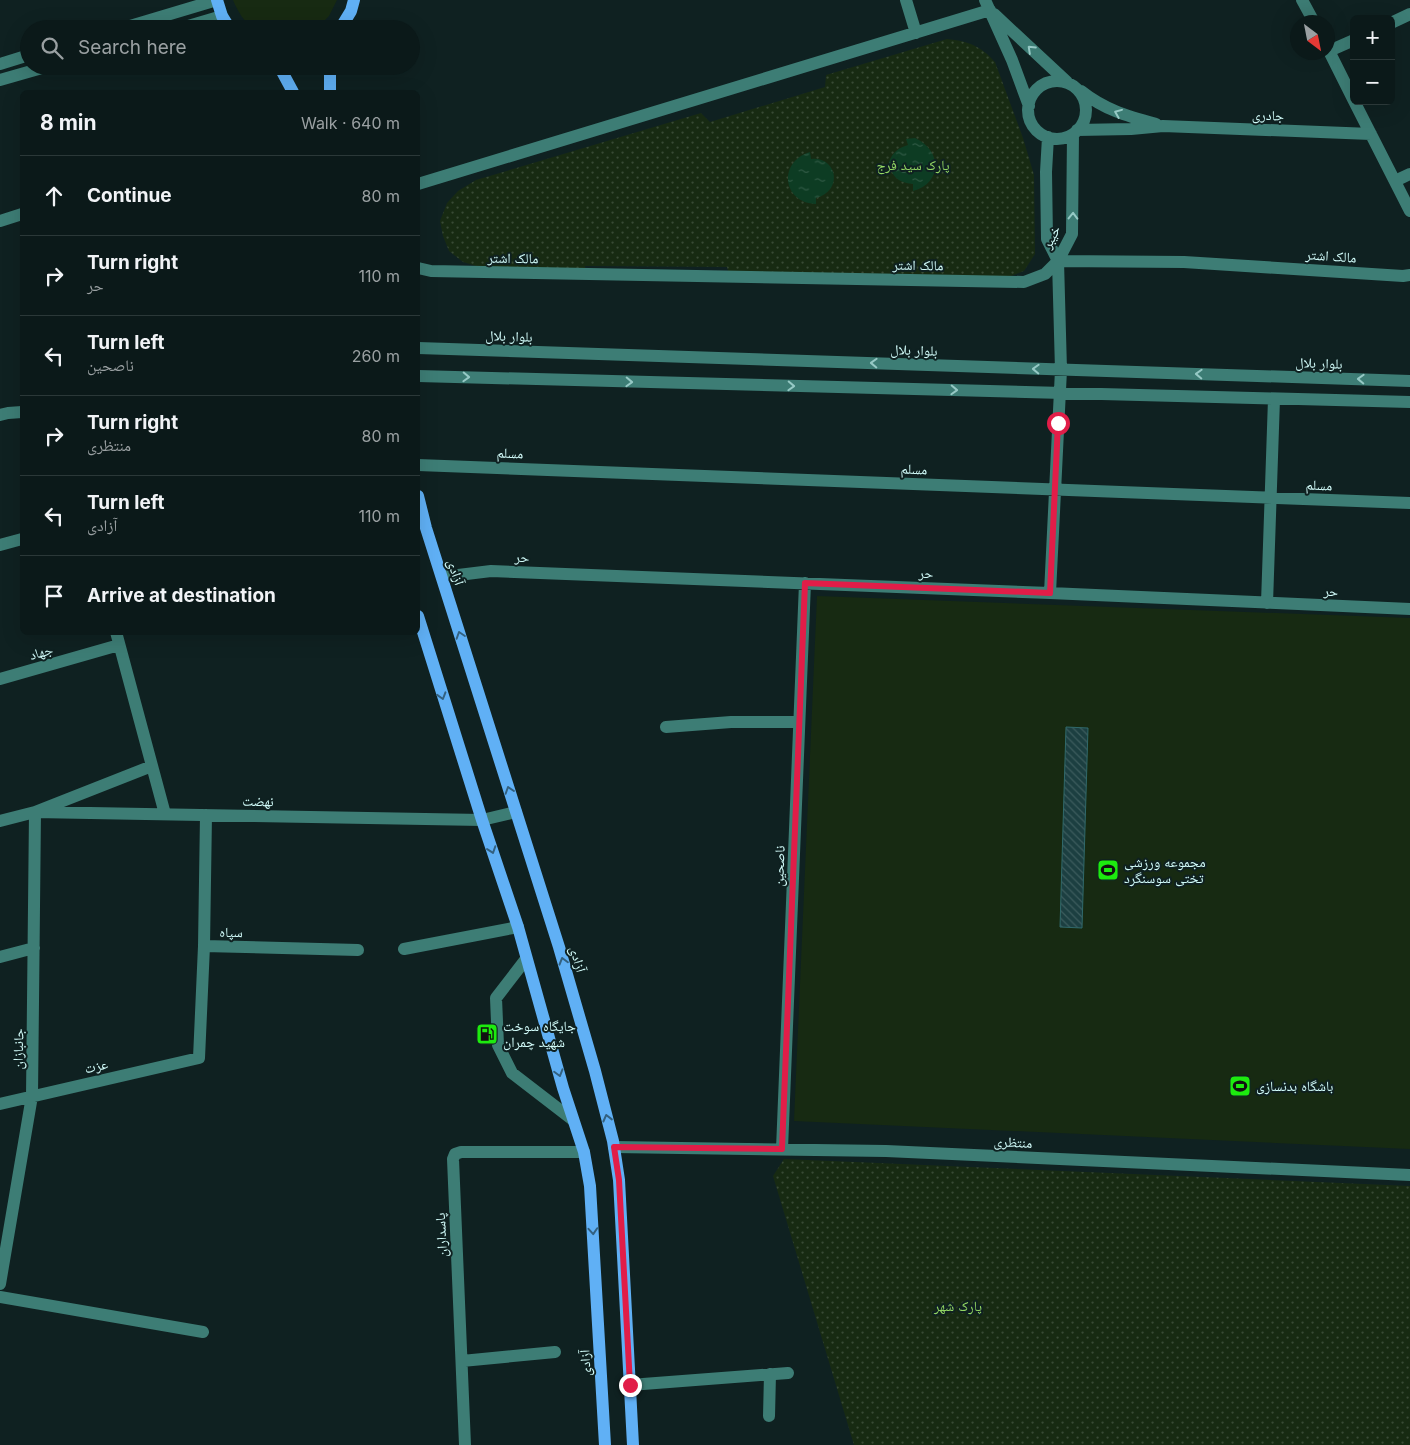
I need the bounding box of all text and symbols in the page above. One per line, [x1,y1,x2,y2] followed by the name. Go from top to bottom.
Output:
[1290,15,1335,60] north arrow
[1350,15,1395,105] map controls
[1350,15,1395,60] button: +
[20,20,420,75] search box
[38,34,66,62] icon: search
[78,36,187,59] text: Search here
[1028,46,1037,55] one-way arrow
[1350,60,1395,105] button: −
[1252,105,1285,125] street label: جادری
[1114,109,1123,119] one-way arrow
[40,110,97,135] text: 8 min
[301,113,400,133] text: Walk · 640 m
[876,156,950,175] park label: پارک سید فرج
[40,182,68,210] icon: ahead
[87,184,172,207] text: Continue
[361,186,400,206] text: 80 m
[1068,211,1078,219] one-way arrow
[1037,222,1064,253] street label: خیبر
[1304,245,1357,267] street label: مالک اشتر
[486,249,539,267] street label: مالک اشتر
[87,251,178,274] text: Turn right
[891,256,944,274] street label: مالک اشتر
[40,262,68,290] icon: right
[358,266,400,286] text: 110 m
[87,275,104,295] text: حر
[485,326,533,346] street label: بلوار بلال
[87,331,165,354] text: Turn left
[890,340,938,360] street label: بلوار بلال
[40,342,68,370] icon: left
[352,346,400,366] text: 260 m
[1295,353,1343,373] street label: بلوار بلال
[87,355,134,375] text: ناصحین
[870,358,878,369] one-way arrow
[1032,363,1040,374] one-way arrow
[1195,369,1202,379] one-way arrow
[462,372,470,383] one-way arrow
[1357,374,1365,385] one-way arrow
[625,377,633,387] one-way arrow
[788,381,795,391] one-way arrow
[950,385,958,395] one-way arrow
[87,411,178,434] text: Turn right
[1047,412,1070,435] route start
[40,422,68,450] icon: right
[361,426,400,446] text: 80 m
[87,435,131,455] text: منتظری
[496,444,524,463] street label: مسلم
[900,460,928,479] street label: مسلم
[1305,476,1333,495] street label: مسلم
[87,491,165,514] text: Turn left
[40,502,68,530] icon: left
[358,506,400,526] text: 110 m
[87,515,117,535] text: آزادی
[513,548,530,566] street label: حر
[443,557,469,588] street label: آزادی
[917,564,934,582] street label: حر
[40,582,68,610] icon: arrive
[1322,582,1339,600] street label: حر
[87,584,276,607] text: Arrive at destination
[456,631,466,640] one-way arrow
[27,640,55,663] street label: جهاد
[437,691,447,699] one-way arrow
[505,786,515,794] one-way arrow
[242,792,274,809] street label: نهضت
[769,845,789,887] street label: ناصحین
[486,846,496,854] one-way arrow
[1124,853,1206,887] place label: مجموعه ورزشی تختی سوسنگرد
[1096,858,1120,882] sports icon: مجموعه ورزشی تختی سوسنگرد
[219,923,243,941] street label: سپاه
[566,944,590,975] street label: آزادی
[559,958,569,966] one-way arrow
[503,1017,576,1051] place label: جایگاه سوخت شهید چمران
[475,1022,499,1046] fuel station icon: جایگاه سوخت شهید چمران
[9,1028,27,1070] street label: جانبازان
[83,1055,109,1077] street label: عزت
[553,1069,563,1077] one-way arrow
[1228,1074,1252,1098] sports icon: باشگاه بدنسازی
[1256,1077,1334,1095] place label: باشگاه بدنسازی
[602,1113,613,1122] one-way arrow
[993,1132,1033,1152] street label: منتظری
[431,1212,451,1258] street label: پاسداران
[587,1227,598,1235] one-way arrow
[933,1297,982,1315] park label: پارک شهر
[575,1349,595,1377] street label: آزادی
[619,1374,642,1397] route end

